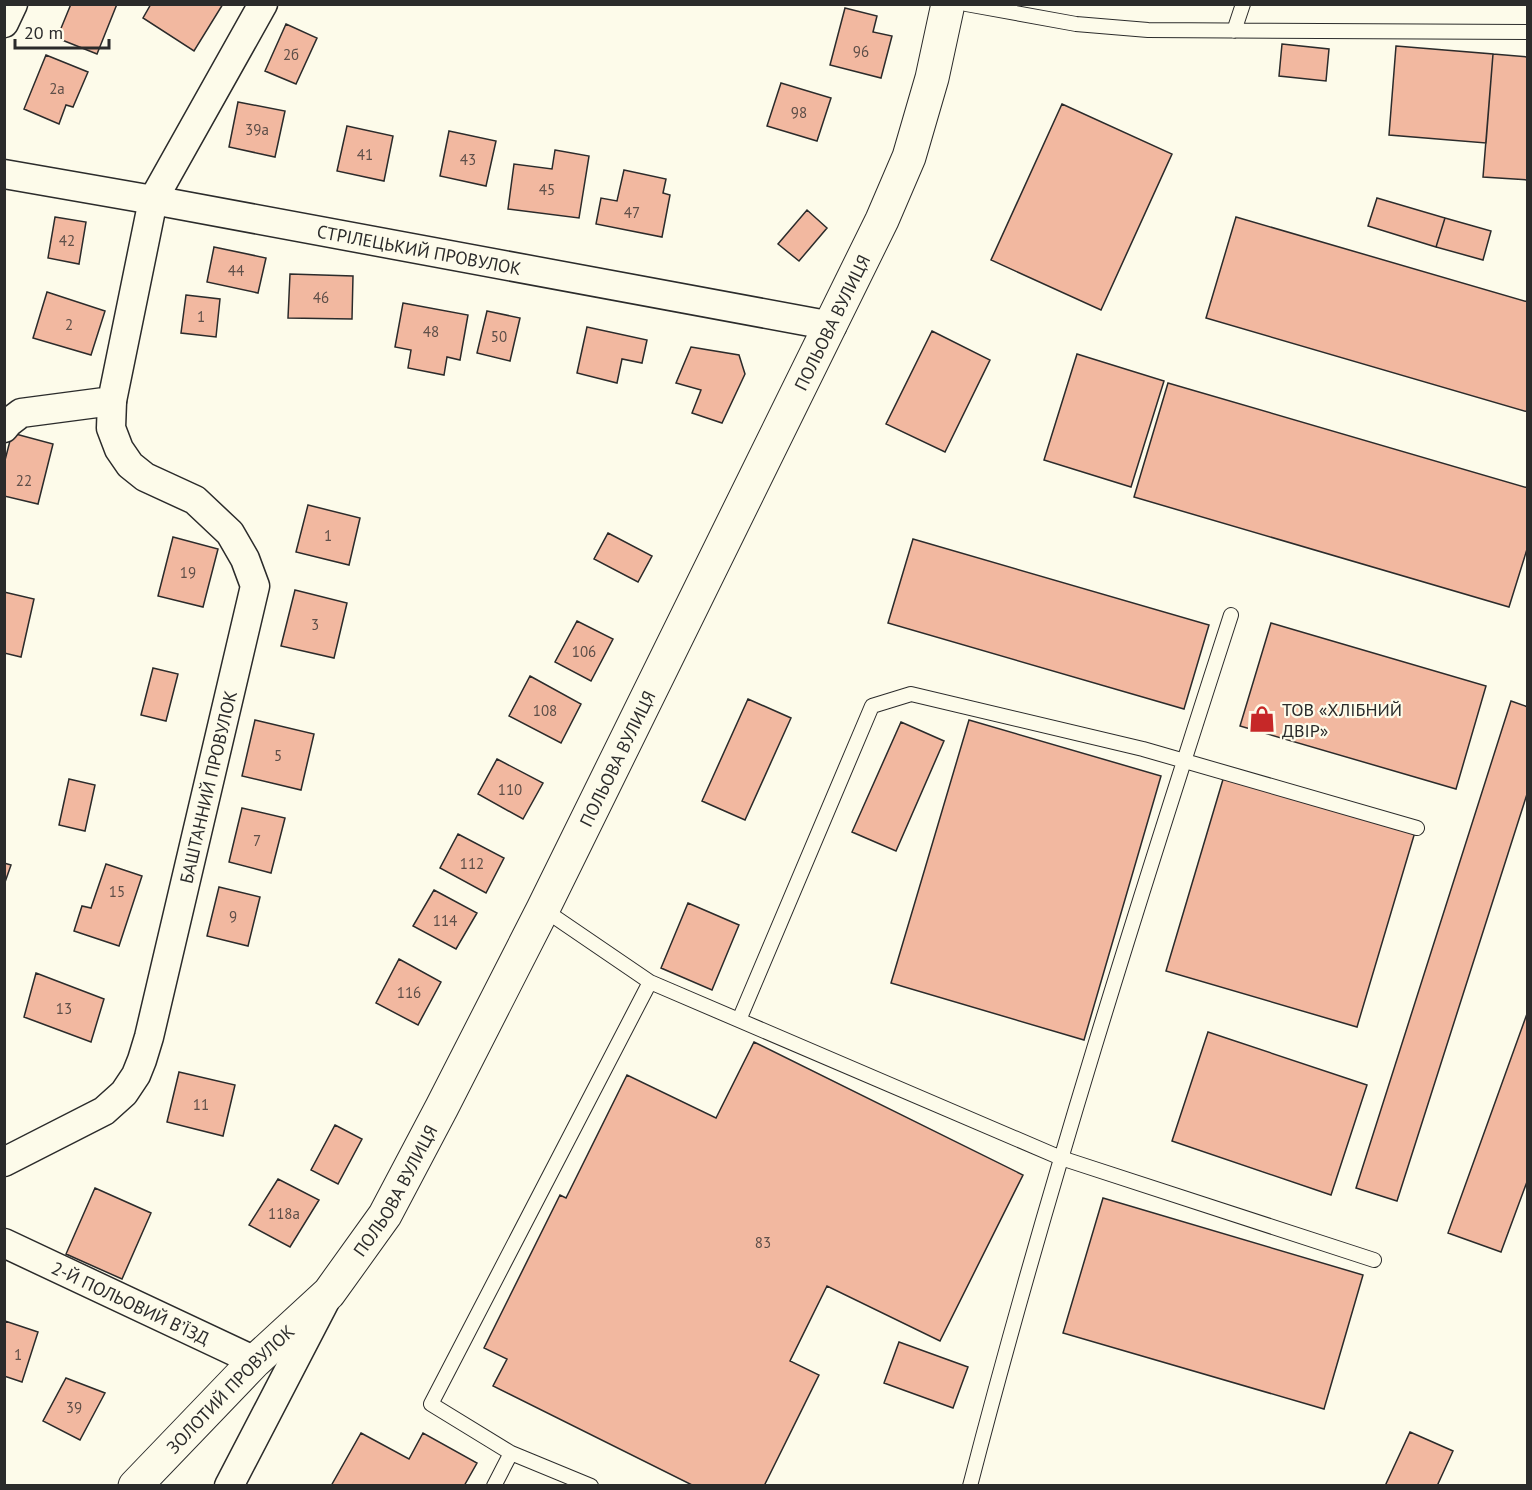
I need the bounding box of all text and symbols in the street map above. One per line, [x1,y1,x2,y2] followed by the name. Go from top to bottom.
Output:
[15,12,110,50] scale bar
[24,21,63,44] text: 20 m
[853,42,869,61] house number: 96
[283,45,299,64] house number: 2б
[49,79,65,98] house number: 2а
[791,103,807,122] house number: 98
[245,120,269,139] house number: 39а
[357,145,373,164] house number: 41
[460,150,476,169] house number: 43
[539,180,555,199] house number: 45
[624,203,640,222] house number: 47
[315,219,523,280] street label: СТРІЛЕЦЬКИЙ ПРОВУЛОК
[59,231,75,250] house number: 42
[789,251,875,394] street label: ПОЛЬОВА ВУЛИЦЯ
[228,261,244,280] house number: 44
[313,288,329,307] house number: 46
[197,307,205,326] house number: 1
[65,315,73,334] house number: 2
[423,322,439,341] house number: 48
[491,327,507,346] house number: 50
[16,471,32,490] house number: 22
[324,526,332,545] house number: 1
[180,563,196,582] house number: 19
[311,615,319,634] house number: 3
[572,642,596,661] house number: 106
[574,687,660,830] street label: ПОЛЬОВА ВУЛИЦЯ
[174,688,242,886] street label: БАШТАННИЙ ПРОВУЛОК
[1282,698,1402,742] place label: ТОВ «ХЛІБНИЙ ДВІР»
[533,701,557,720] house number: 108
[1247,704,1277,734] shop icon: ТОВ «ХЛІБНИЙ ДВІР»
[274,746,282,765] house number: 5
[498,780,522,799] house number: 110
[253,831,261,850] house number: 7
[460,854,484,873] house number: 112
[109,882,125,901] house number: 15
[229,907,237,926] house number: 9
[433,911,457,930] house number: 114
[397,983,421,1002] house number: 116
[56,999,72,1018] house number: 13
[193,1095,209,1114] house number: 11
[348,1121,442,1261] street label: ПОЛЬОВА ВУЛИЦЯ
[268,1204,300,1223] house number: 118а
[755,1233,771,1252] house number: 83
[48,1256,213,1349] street label: 2-Й ПОЛЬОВИЙ В’ЇЗД
[161,1319,299,1458] street label: ЗОЛОТИЙ ПРОВУЛОК
[14,1345,22,1364] house number: 1
[66,1398,82,1417] house number: 39

